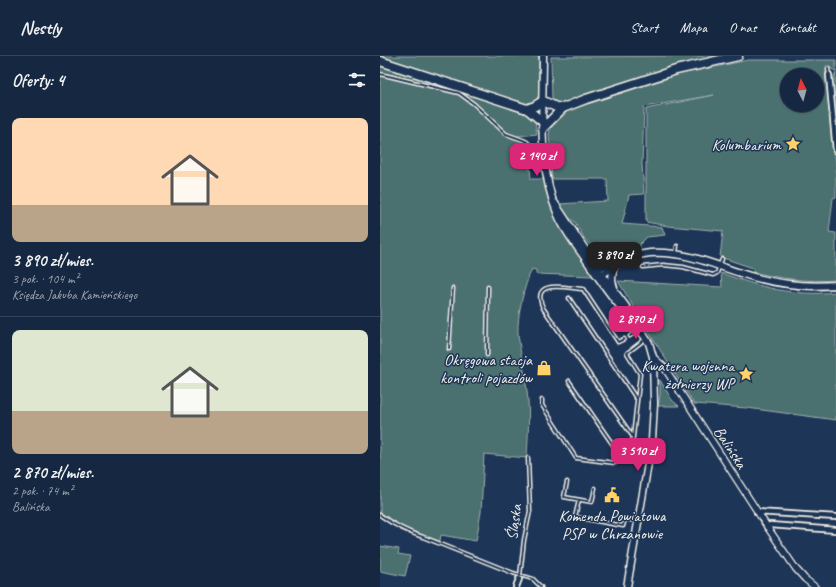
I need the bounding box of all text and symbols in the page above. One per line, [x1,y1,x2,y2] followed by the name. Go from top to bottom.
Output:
[20,16,61,40] text: Nestly
[630,19,658,36] text: Start
[680,19,707,36] text: Mapa
[729,19,756,36] text: O nas
[778,19,816,36] text: Kontakt
[780,68,824,112] north arrow
[780,68,824,112] map controls
[346,69,368,91] icon: filters
[12,70,64,91] text: Oferty: 4
[712,135,782,155] place label: Kolumbarium
[784,135,802,153] place icon: Kolumbarium
[496,143,578,177] pin: 2 140 zł
[154,144,226,216] icon: home
[519,148,555,164] text: 2 140 zł
[573,242,655,276] pin: 3 890 zł
[596,247,632,263] text: 3 890 zł
[12,250,93,271] text: 3 890 zł/mies.
[12,271,79,287] text: 3 pok. · 104 m²
[12,287,137,303] text: Księdza Jakuba Kamieńskiego
[595,306,677,340] pin: 2 870 zł
[618,311,654,327] text: 2 870 zł
[440,350,534,388] place label: Okręgowa stacja kontroli pojazdów
[154,356,226,428] icon: home
[641,356,736,394] place label: Kwatera wojenna żołnierzy WP
[535,359,553,377] shop icon: Okręgowa stacja kontroli pojazdów
[737,365,755,383] place icon: Kwatera wojenna żołnierzy WP
[709,423,752,473] street label: Balińska
[597,438,679,472] pin: 3 510 zł
[620,443,656,459] text: 3 510 zł
[12,462,94,483] text: 2 870 zł/mies.
[12,483,73,499] text: 2 pok. · 74 m²
[603,486,621,504] public building icon: Komenda Powiatowa PSP w Chrzanowie
[12,499,50,515] text: Balińska
[502,502,527,541] street label: Śląska
[559,506,667,544] place label: Komenda Powiatowa PSP w Chrzanowie

